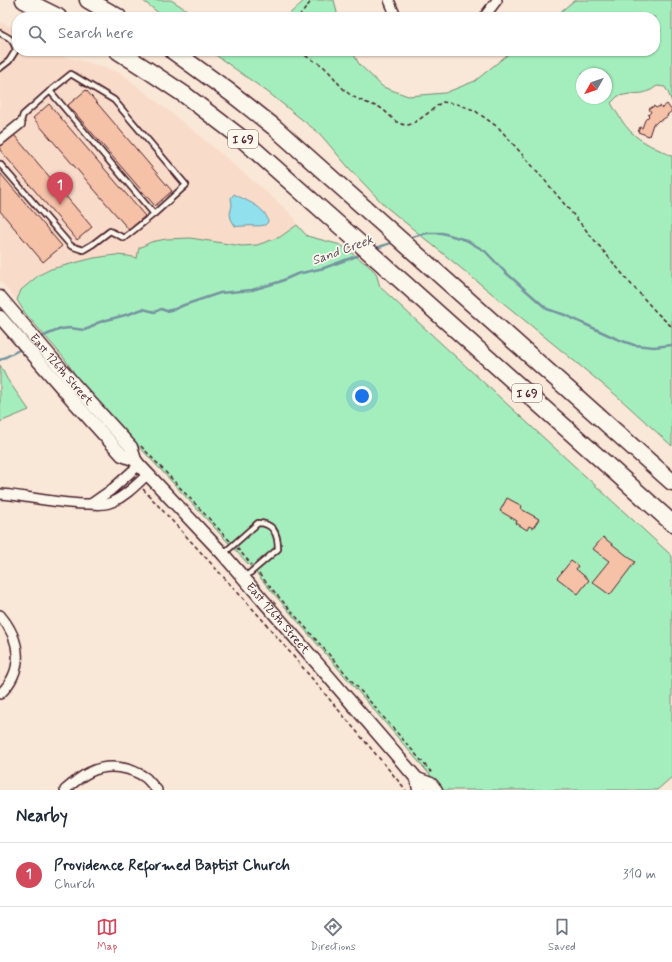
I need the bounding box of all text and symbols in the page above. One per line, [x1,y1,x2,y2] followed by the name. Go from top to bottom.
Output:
[12,12,660,56] search box
[26,23,48,45] icon: search
[58,24,134,44] text: Search here
[576,68,612,104] north arrow
[228,130,258,148] road number: I 69
[47,172,73,205] pin: 1
[310,231,376,269] water label: Sand Creek
[26,331,96,409] street label: East 126th Street
[512,384,542,402] road number: I 69
[352,386,372,406] your location
[242,579,313,658] street label: East 126th Street
[16,805,68,827] text: Nearby
[54,856,290,876] text: Providence Reformed Baptist Church
[26,866,32,883] text: 1
[623,866,656,883] text: 310 m
[54,876,95,893] text: Church
[96,916,118,954] tab: Map
[310,916,356,954] tab: Directions
[548,916,576,954] tab: Saved

